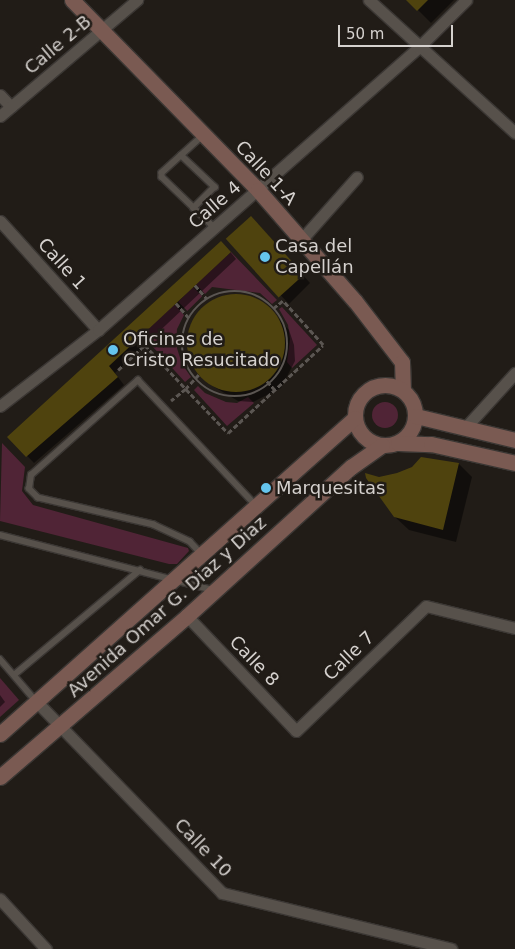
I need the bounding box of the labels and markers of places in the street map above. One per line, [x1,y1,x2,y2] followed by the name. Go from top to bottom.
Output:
[275,236,354,278] place label: Casa del Capellán
[259,251,271,263] marker: Casa del Capellán
[123,329,280,372] place label: Oficinas de Cristo Resucitado
[107,344,119,356] marker: Oficinas de Cristo Resucitado
[276,477,385,499] place label: Marquesitas
[260,482,272,494] marker: Marquesitas

